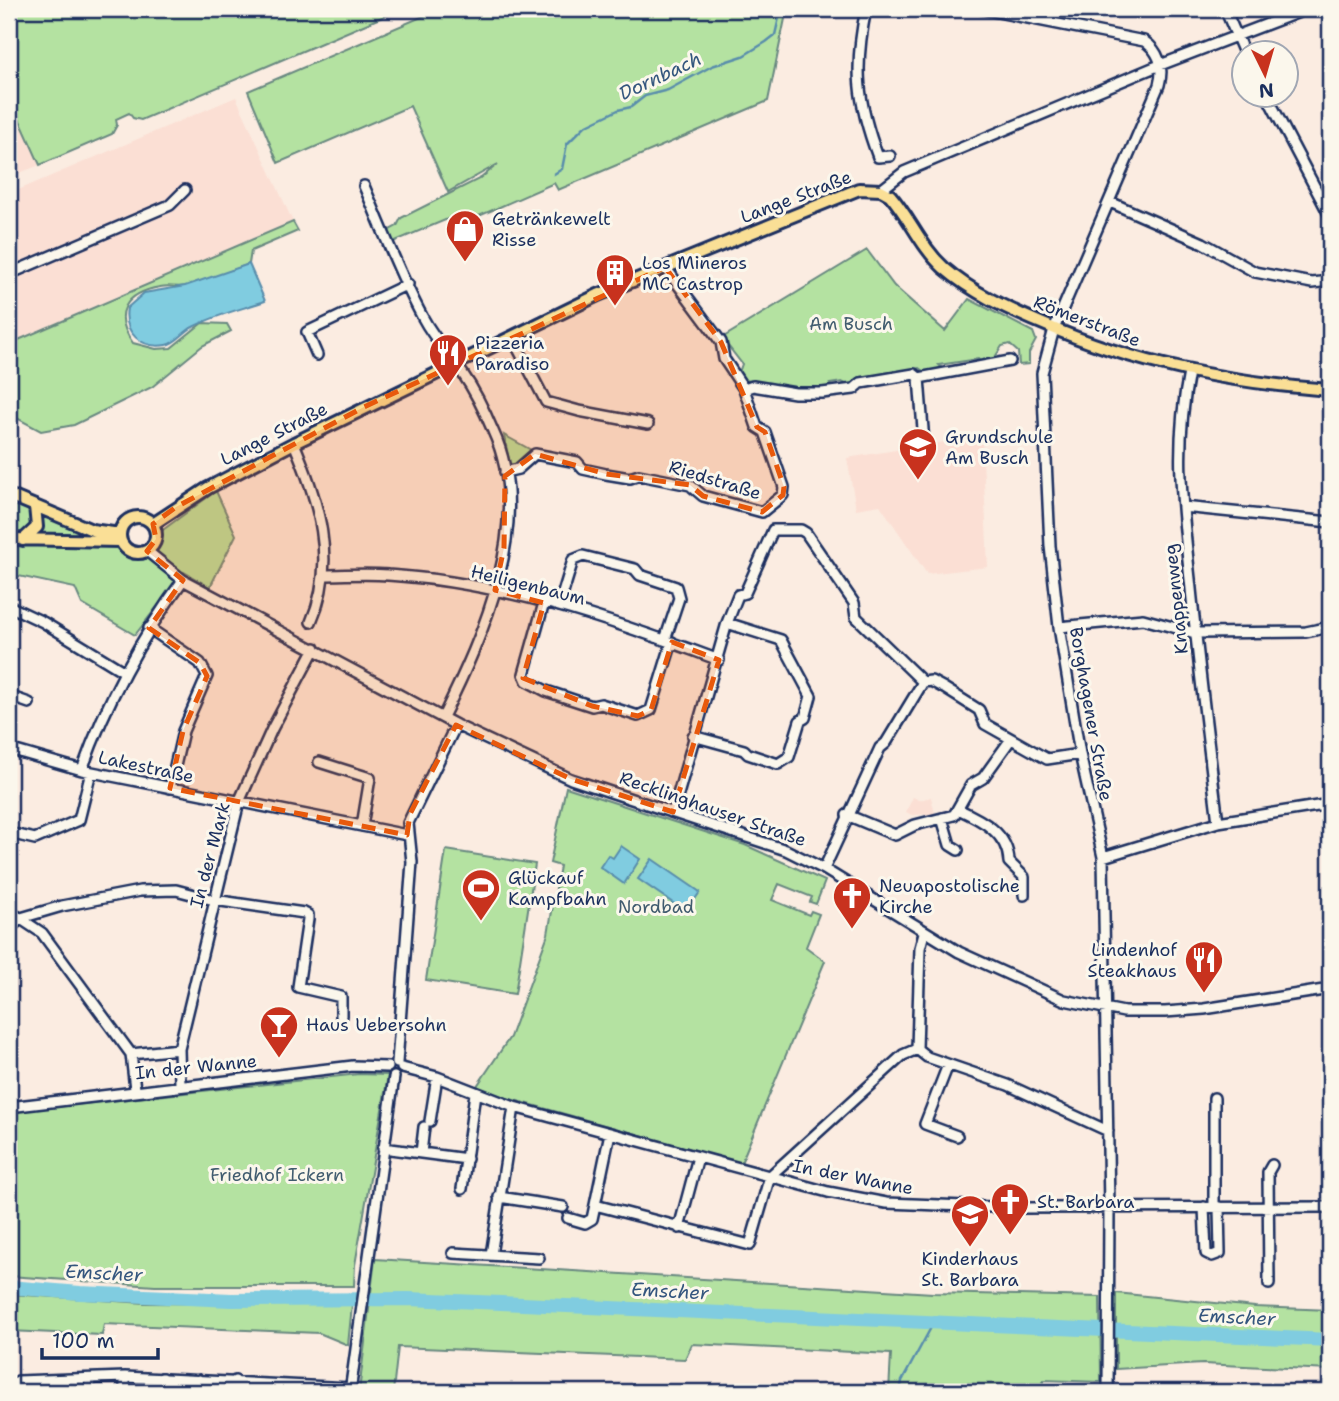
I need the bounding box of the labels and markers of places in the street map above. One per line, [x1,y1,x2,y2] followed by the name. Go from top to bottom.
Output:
[492,207,611,252] place label: Getränkewelt Risse
[444,208,486,263] shop icon: Getränkewelt Risse
[642,251,747,296] place label: Los Mineros MC Castrop
[594,252,636,307] building icon: Los Mineros MC Castrop
[475,331,549,376] place label: Pizzeria Paradiso
[427,332,469,387] restaurant icon: Pizzeria Paradiso
[945,425,1054,470] place label: Grundschule Am Busch
[897,426,939,481] school or university icon: Grundschule Am Busch
[508,866,607,911] place label: Glückauf Kampfbahn
[460,867,502,922] sports icon: Glückauf Kampfbahn
[879,874,1020,919] place label: Neuapostolische Kirche
[831,875,873,930] church icon: Neuapostolische Kirche
[1088,938,1177,983] place label: Lindenhof Steakhaus
[1183,939,1225,994] restaurant icon: Lindenhof Steakhaus
[258,1004,300,1059] bar icon: Haus Uebersohn
[306,1013,447,1037] place label: Haus Uebersohn
[989,1181,1031,1236] church icon: St. Barbara
[1037,1190,1134,1214] place label: St. Barbara
[949,1193,991,1248] school or university icon: Kinderhaus St. Barbara
[921,1247,1019,1292] place label: Kinderhaus St. Barbara

